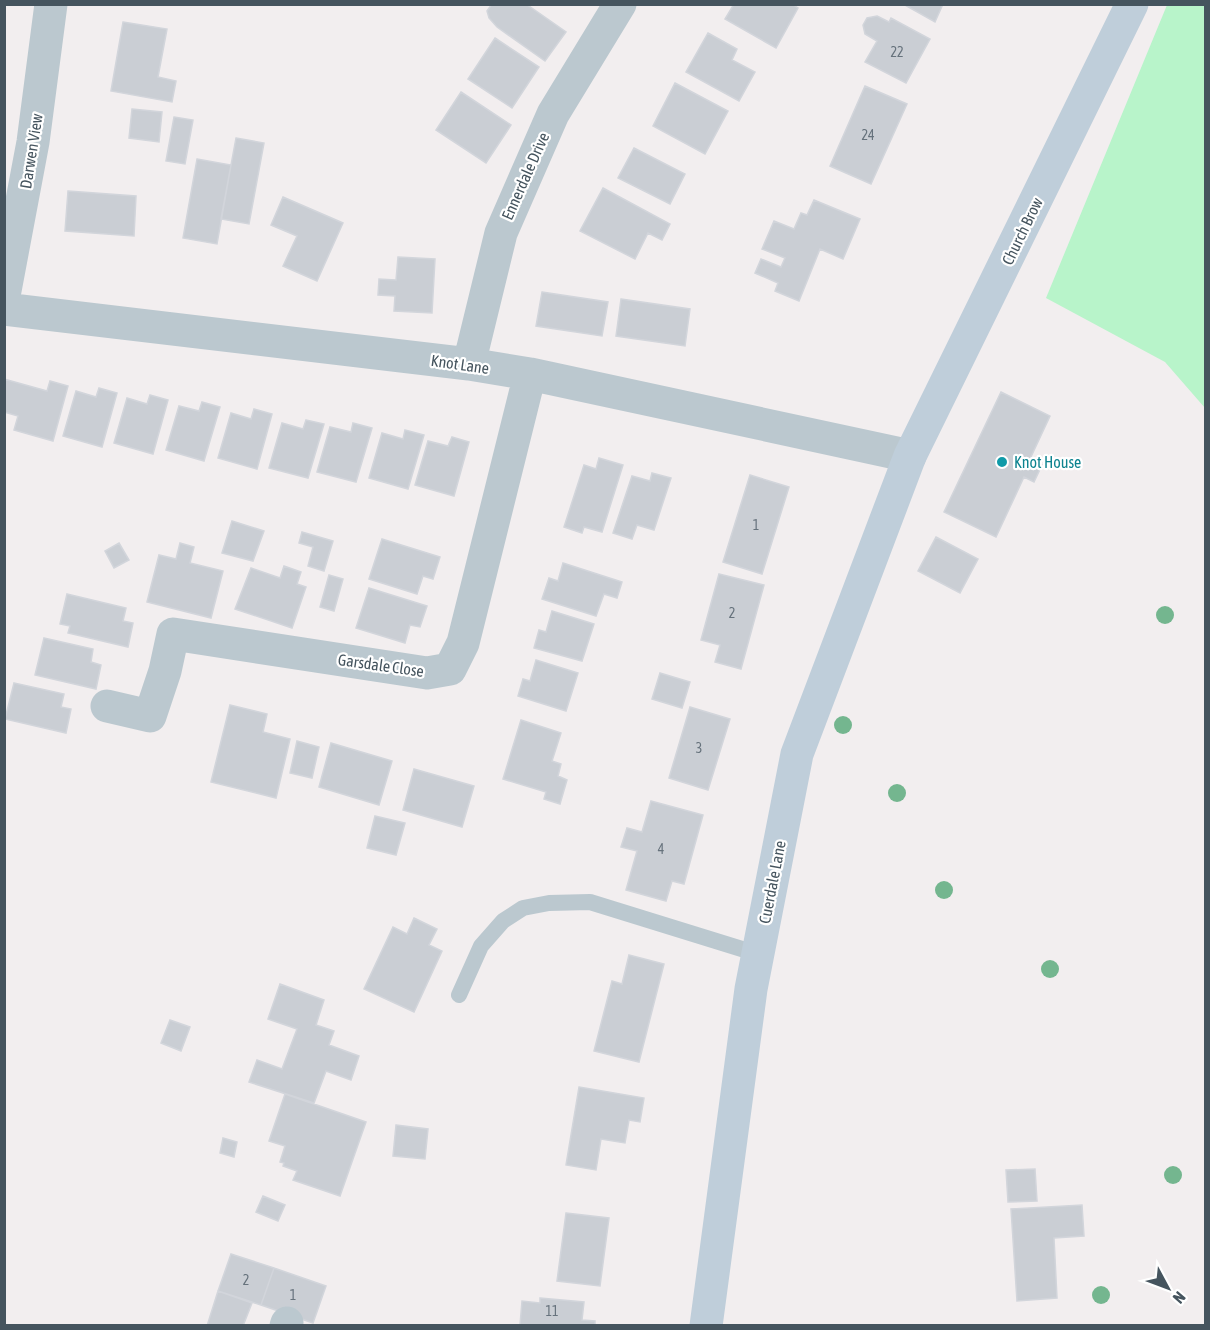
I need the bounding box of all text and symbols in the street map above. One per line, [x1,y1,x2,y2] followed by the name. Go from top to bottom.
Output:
[890,44,904,60] house number: 22
[16,112,46,190] street label: Darwen View
[861,127,875,143] house number: 24
[498,129,552,223] street label: Ennerdale Drive
[998,194,1046,268] street label: Church Brow
[430,351,490,377] street label: Knot Lane
[1014,453,1081,471] place label: Knot House
[995,455,1009,469] marker: Knot House
[753,517,759,533] house number: 1
[729,605,735,621] house number: 2
[337,650,425,680] street label: Garsdale Close
[696,740,702,756] house number: 3
[755,839,789,925] street label: Cuerdale Lane
[658,841,665,857] house number: 4
[1138,1258,1198,1318] north arrow
[243,1272,249,1288] house number: 2
[290,1287,296,1303] house number: 1
[1169,1288,1189,1307] text: N
[545,1303,559,1319] house number: 11

